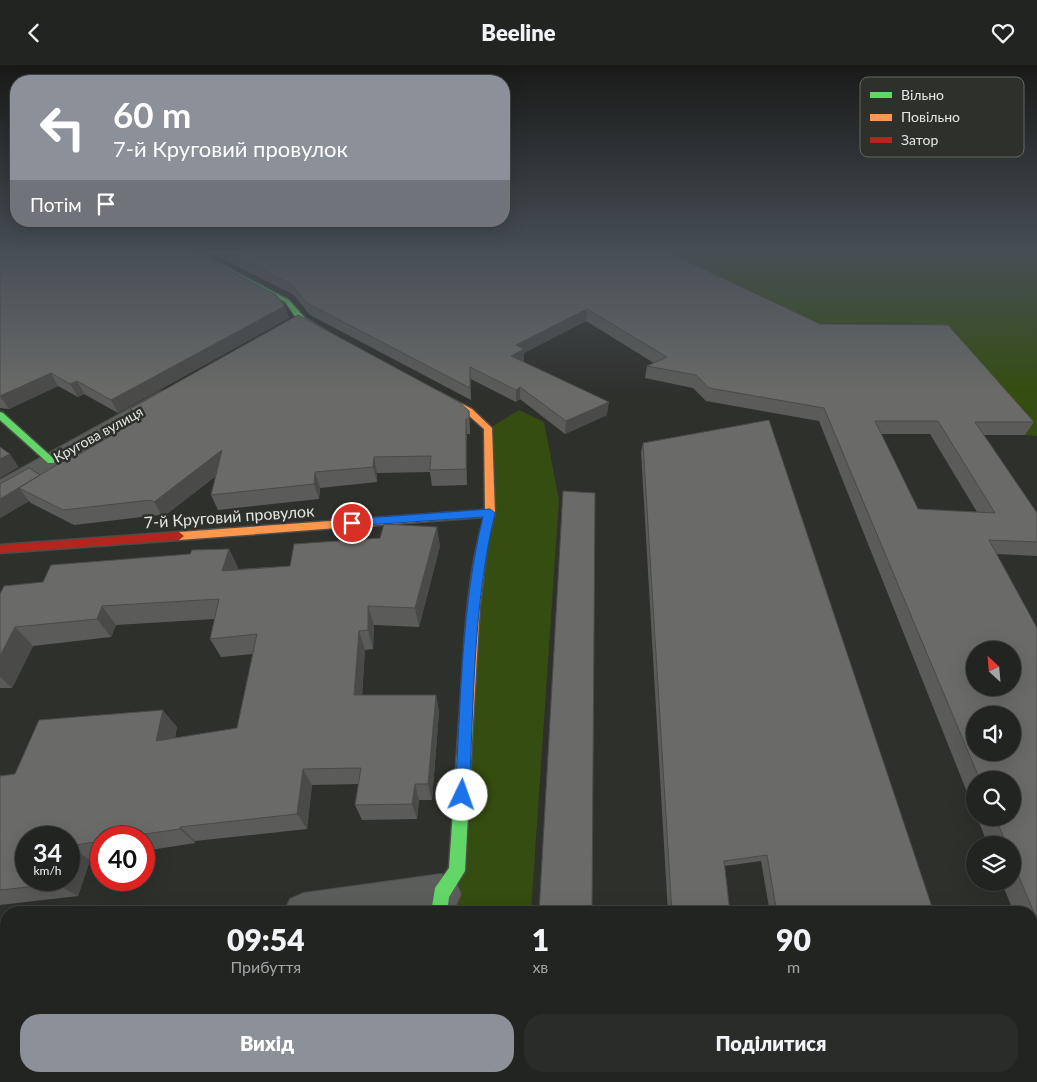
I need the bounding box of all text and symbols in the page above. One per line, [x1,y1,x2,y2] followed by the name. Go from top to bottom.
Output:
[20,19,48,47] icon: back
[481,19,556,46] text: Beeline
[989,19,1017,47] icon: heart
[860,77,1024,157] legend
[901,86,944,103] text: Вільно
[113,93,191,135] text: 60 m
[30,95,95,160] icon: left
[901,108,960,125] text: Повільно
[901,131,938,148] text: Затор
[113,135,348,162] text: 7-й Круговий провулок
[92,190,120,218] icon: arrive
[30,193,82,216] text: Потім
[50,402,146,466] street label: Кругова вулиця
[143,501,316,531] street label: 7-й Круговий провулок
[331,502,373,544] pin
[338,509,366,537] icon: arrive
[966,641,1021,696] north arrow
[966,641,1021,891] map controls
[966,706,1021,761] button: sound
[435,768,487,820] position arrow
[966,771,1021,826] button: search
[90,826,155,891] speed limit sign: 40
[966,836,1021,891] button: layers
[33,837,62,867] text: 34
[33,863,62,878] text: km/h
[227,921,305,957] text: 09:54
[532,921,549,957] text: 1
[776,921,811,957] text: 90
[230,957,301,976] text: Прибуття
[532,957,548,976] text: хв
[787,957,800,976] text: m
[20,1014,514,1072] button: Вихід
[524,1014,1018,1072] button: Поділитися

